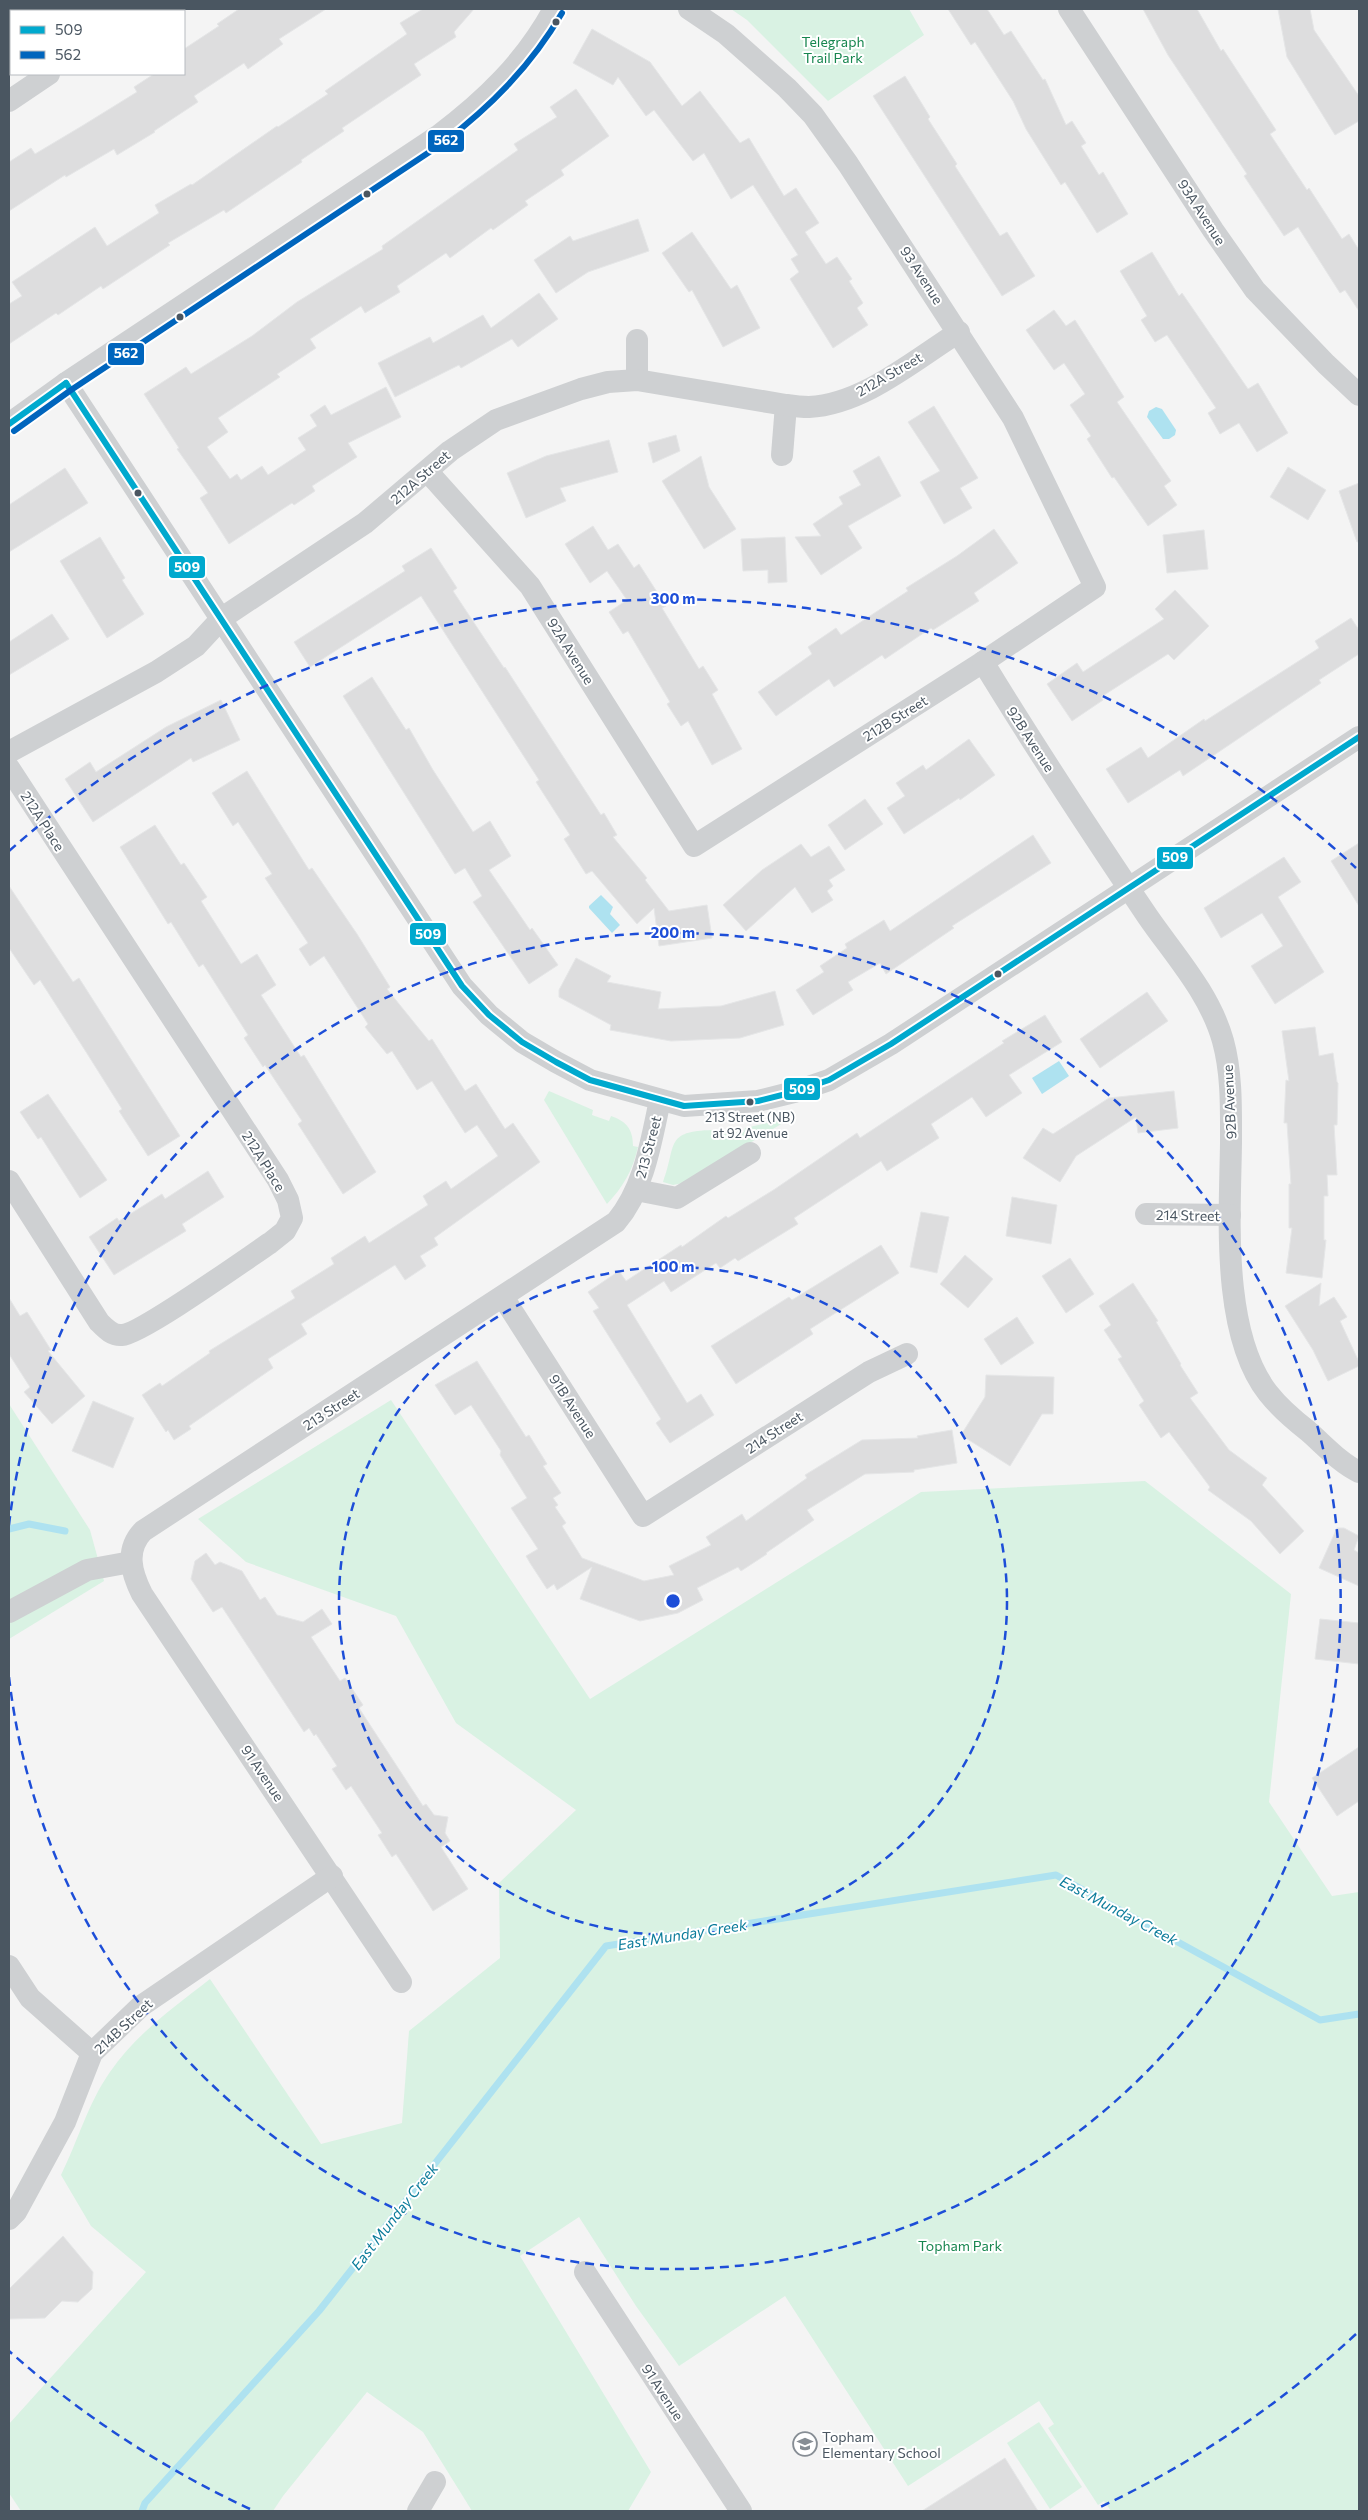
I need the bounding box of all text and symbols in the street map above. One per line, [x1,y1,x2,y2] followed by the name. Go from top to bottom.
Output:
[10,10,185,75] legend
[551,17,561,27] unlabelled marker
[55,20,83,38] text: 509
[802,33,864,66] park label: Telegraph Trail Park
[55,45,81,63] text: 562
[427,129,465,153] line badge: 562
[434,131,458,148] text: 562
[1174,176,1230,248] street label: 93A Avenue
[362,189,372,199] unlabelled marker
[897,243,947,307] street label: 93 Avenue
[175,312,185,322] unlabelled marker
[107,342,145,366] line badge: 562
[114,344,138,361] text: 562
[853,348,925,400] street label: 212A Street
[387,446,453,508] street label: 212A Street
[133,488,143,498] unlabelled marker
[168,555,206,579] line badge: 509
[174,558,200,575] text: 509
[651,589,695,607] text: 300 m
[544,615,598,687] street label: 92A Avenue
[860,691,931,745] street label: 212B Street
[1004,703,1058,775] street label: 92B Avenue
[17,788,69,854] street label: 212A Place
[1156,846,1194,870] line badge: 509
[1162,848,1188,865] text: 509
[409,922,447,946] line badge: 509
[651,923,695,941] text: 200 m
[415,925,441,942] text: 509
[993,969,1003,979] unlabelled marker
[1219,1064,1239,1140] street label: 92B Avenue
[783,1077,821,1101] line badge: 509
[789,1080,815,1097] text: 509
[745,1097,755,1107] marker: 213 Street (NB) at 92 Avenue
[705,1109,795,1141] place label: 213 Street (NB) at 92 Avenue
[632,1114,665,1180] street label: 213 Street
[239,1128,289,1194] street label: 212A Place
[1156,1206,1221,1224] street label: 214 Street
[652,1257,694,1275] text: 100 m
[546,1371,600,1441] street label: 91B Avenue
[300,1384,363,1434] street label: 213 Street
[742,1407,806,1457] street label: 214 Street
[664,1592,682,1610] centre of rings
[238,1742,288,1804] street label: 91 Avenue
[1057,1871,1182,1949] water label: East Munday Creek
[616,1915,749,1953] water label: East Munday Creek
[90,1995,156,2057] street label: 214B Street
[347,2158,442,2273] water label: East Munday Creek
[918,2237,1002,2254] park label: Topham Park
[638,2361,688,2423] street label: 91 Avenue
[822,2428,941,2461] place label: Topham Elementary School
[792,2431,818,2457] school or university icon: Topham Elementary School

